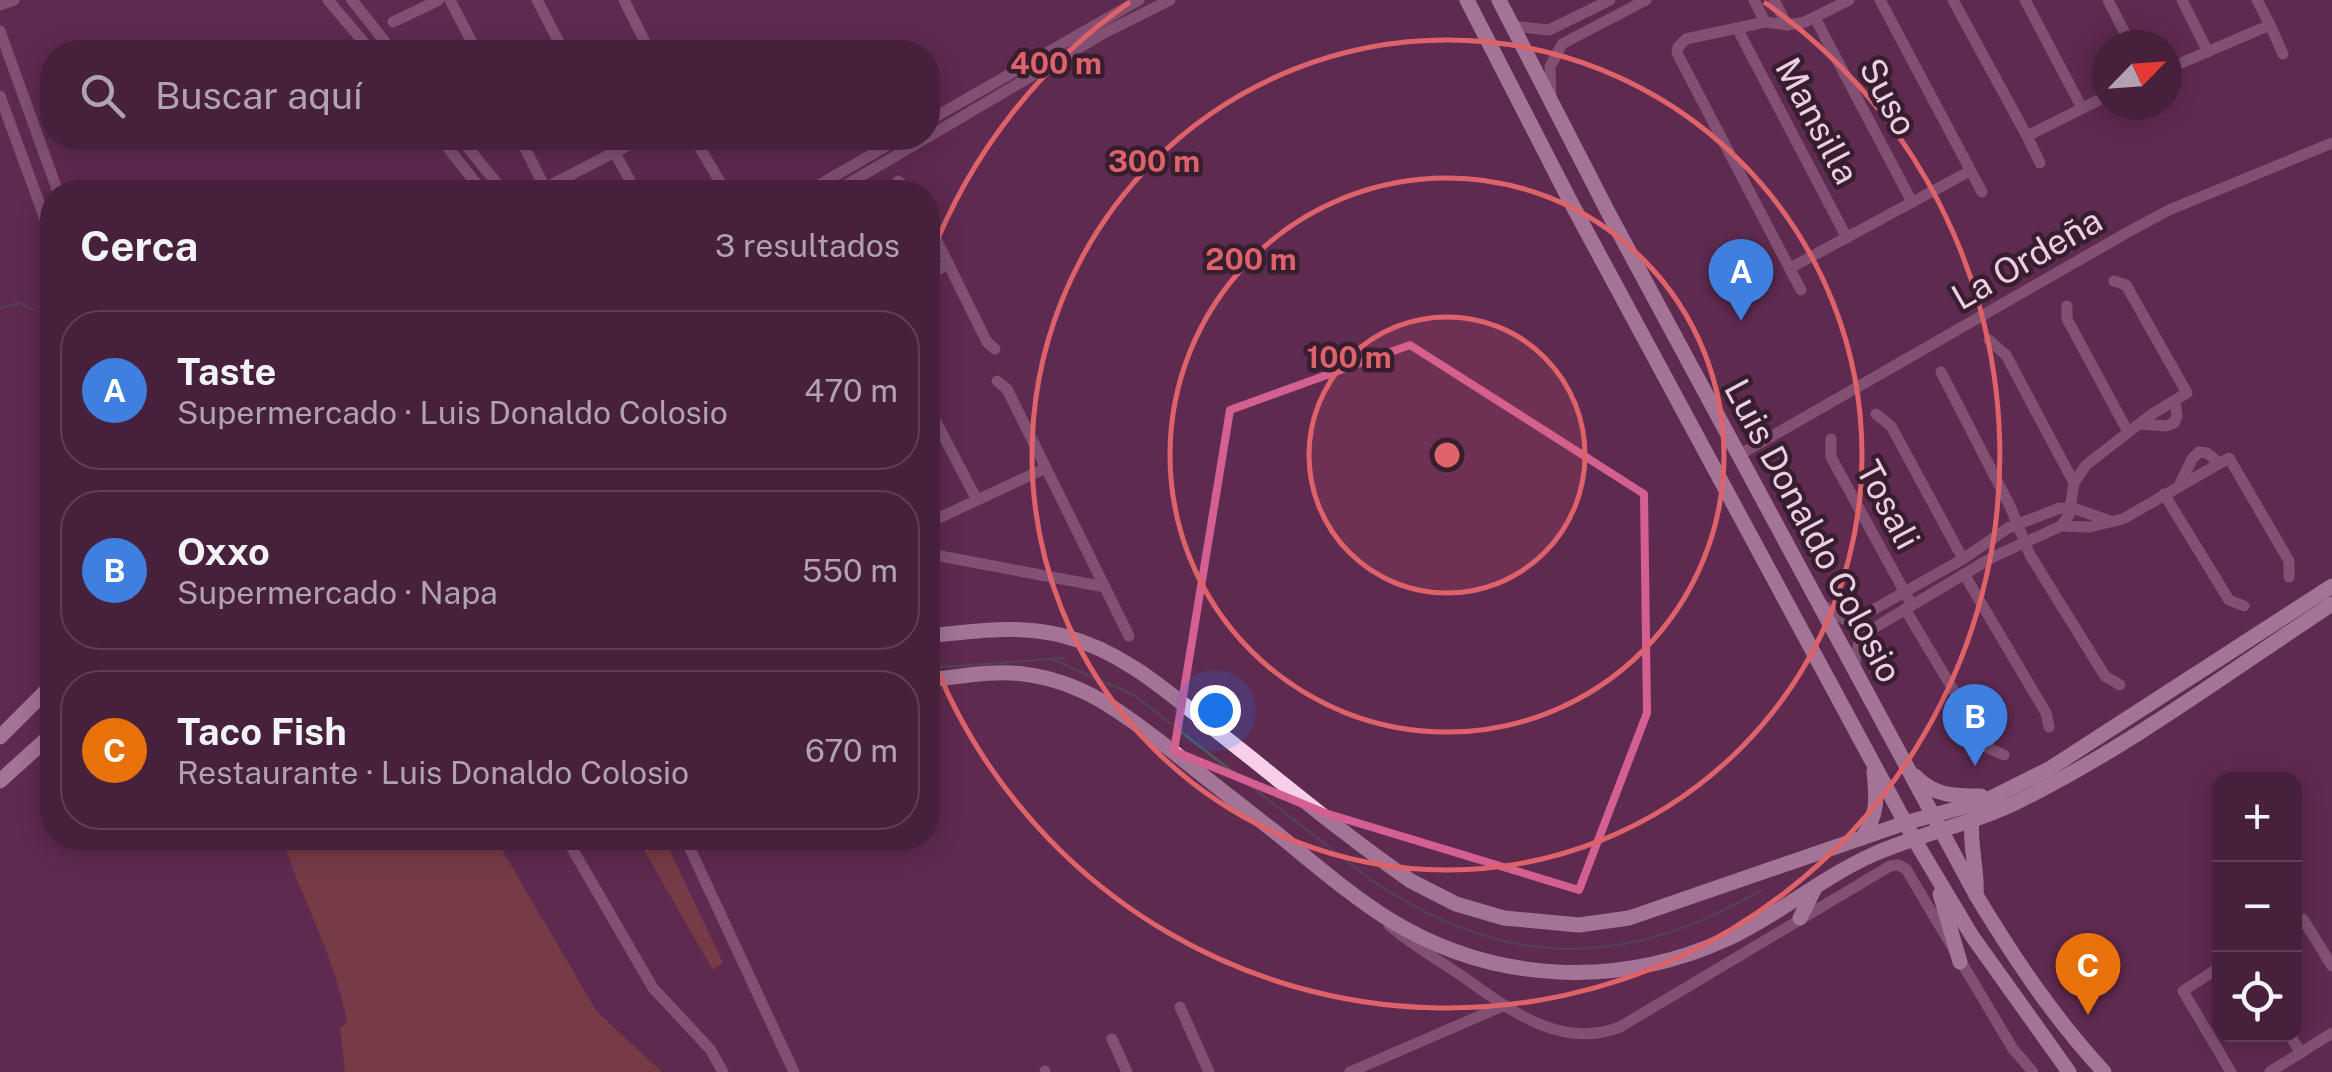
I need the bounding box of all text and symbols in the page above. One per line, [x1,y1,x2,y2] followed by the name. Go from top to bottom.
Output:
[2092,30,2182,120] north arrow
[40,40,940,150] search box
[1010,45,1102,81] text: 400 m
[1767,51,1868,191] street label: Mansilla
[1851,51,1926,142] street label: Suso
[75,68,130,123] icon: search
[155,73,362,118] text: Buscar aquí
[1108,143,1200,179] text: 300 m
[1944,199,2109,318] street label: La Ordeña
[80,221,198,270] text: Cerca
[715,227,900,264] text: 3 resultados
[1708,238,1774,321] pin: A
[1205,241,1297,277] text: 200 m
[1306,339,1392,375] text: 100 m
[177,349,276,394] text: Taste
[103,372,126,409] text: A
[804,372,898,409] text: 470 m
[1716,372,1911,689] street label: Luis Donaldo Colosio
[177,394,728,431] text: Supermercado · Luis Donaldo Colosio
[1429,437,1465,473] centre of rings
[1848,454,1929,556] street label: Tosali
[177,529,270,574] text: Oxxo
[104,552,125,589] text: B
[802,552,898,589] text: 550 m
[177,574,498,611] text: Supermercado · Napa
[1942,684,2008,766] pin: B
[1190,685,1241,736] your location
[177,709,347,754] text: Taco Fish
[103,732,126,769] text: C
[805,732,898,769] text: 670 m
[177,754,689,791] text: Restaurante · Luis Donaldo Colosio
[2212,772,2302,1042] map controls
[2212,772,2302,862] button: +
[2212,862,2302,952] button: −
[2056,932,2120,1015] pin: C
[2212,952,2302,1042] button: locate

